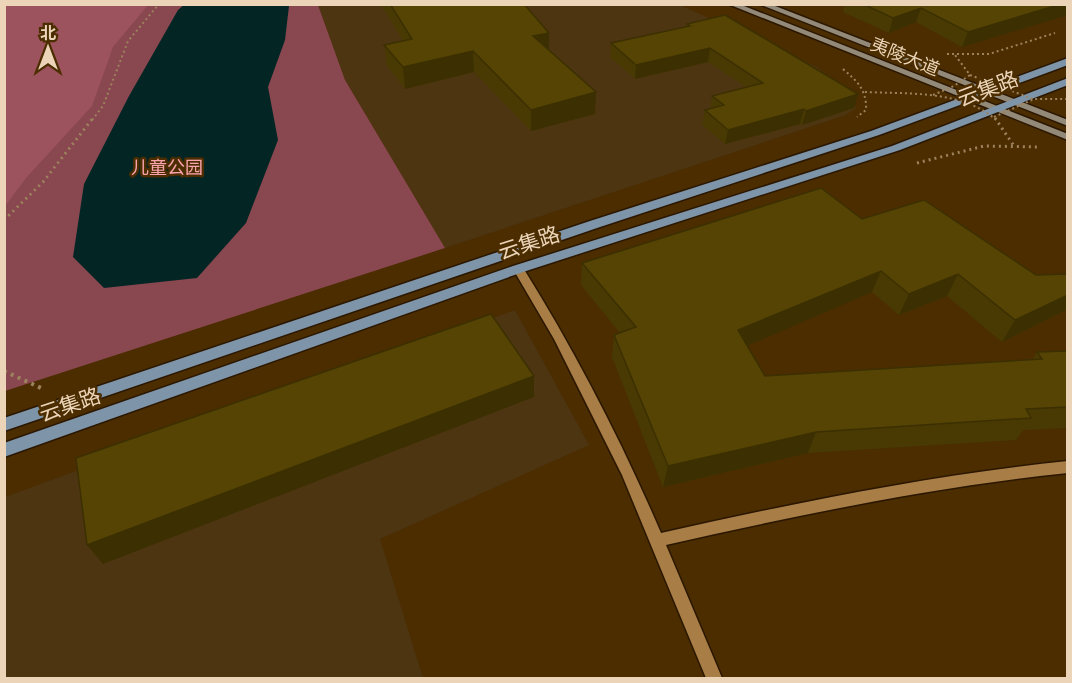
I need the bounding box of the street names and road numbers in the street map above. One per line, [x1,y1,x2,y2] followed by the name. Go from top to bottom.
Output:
[867,32,943,82] street label: 夷陵大道
[954,65,1022,113] street label: 云集路
[495,220,563,266] street label: 云集路
[36,382,104,428] street label: 云集路

